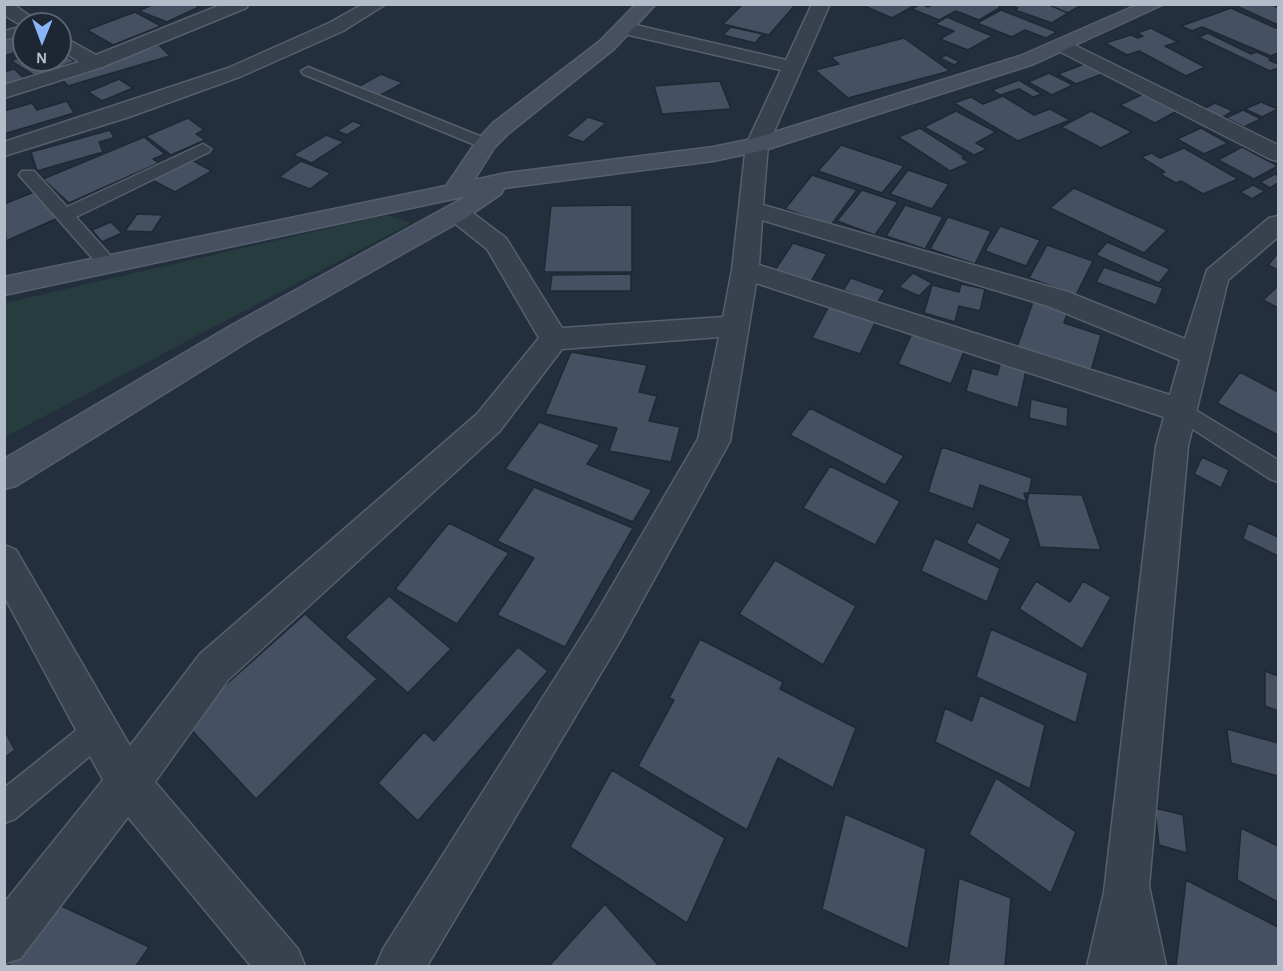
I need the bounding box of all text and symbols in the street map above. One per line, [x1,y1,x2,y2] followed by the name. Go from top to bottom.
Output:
[12,12,72,72] north arrow
[36,50,47,66] text: N

